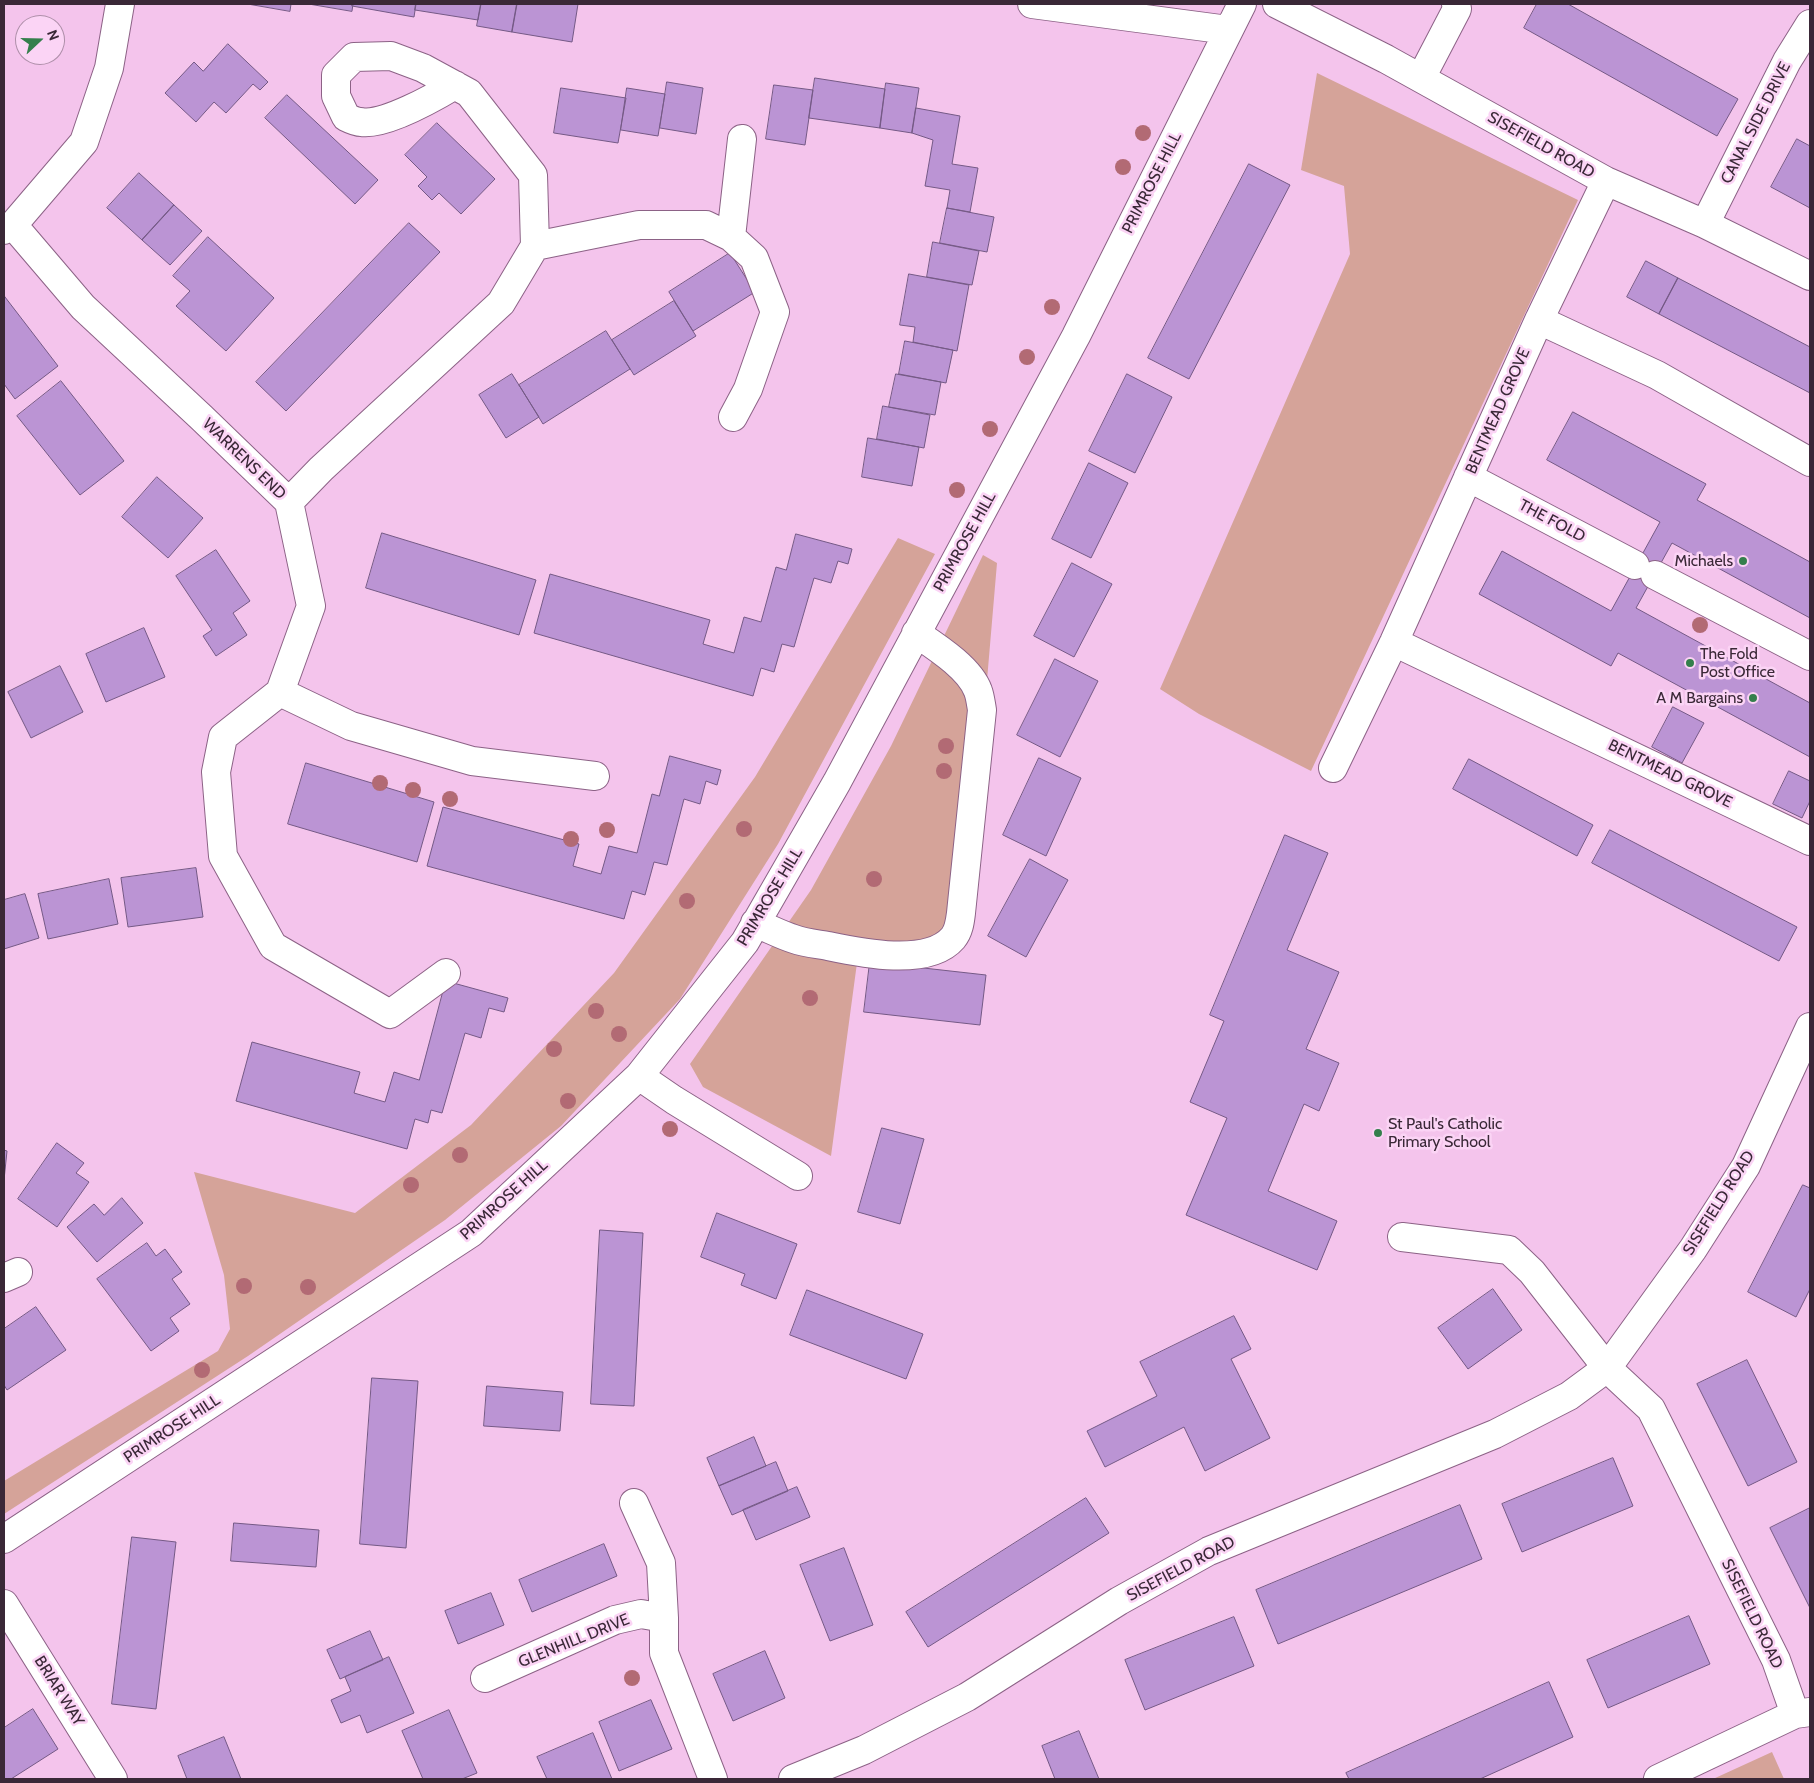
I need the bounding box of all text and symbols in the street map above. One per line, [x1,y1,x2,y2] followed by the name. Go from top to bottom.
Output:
[15,15,65,65] north arrow
[43,27,63,43] text: N
[1717,59,1795,187] street label: CANAL SIDE DRIVE
[1484,108,1598,182] street label: SISEFIELD ROAD
[1118,129,1186,237] street label: PRIMROSE HILL
[1462,345,1534,477] street label: BENTMEAD GROVE
[198,414,290,504] street label: WARRENS END
[930,489,1000,595] street label: PRIMROSE HILL
[1515,496,1589,546] street label: THE FOLD
[1675,551,1733,571] place label: Michaels
[1737,555,1749,567] marker: Michaels
[1700,644,1775,682] place label: The Fold Post Office
[1684,657,1696,669] marker: The Fold Post Office
[1656,688,1743,708] place label: A M Bargains
[1747,692,1759,704] marker: A M Bargains
[1605,736,1735,812] street label: BENTMEAD GROVE
[733,845,807,949] street label: PRIMROSE HILL
[1388,1114,1502,1152] place label: St Paul's Catholic Primary School
[1372,1127,1384,1139] marker: St Paul's Catholic Primary School
[1679,1147,1759,1259] street label: SISEFIELD ROAD
[456,1156,552,1244] street label: PRIMROSE HILL
[120,1391,224,1467] street label: PRIMROSE HILL
[1124,1532,1238,1606] street label: SISEFIELD ROAD
[1717,1556,1787,1672] street label: SISEFIELD ROAD
[516,1610,632,1672] street label: GLENHILL DRIVE
[30,1652,88,1730] street label: BRIAR WAY

